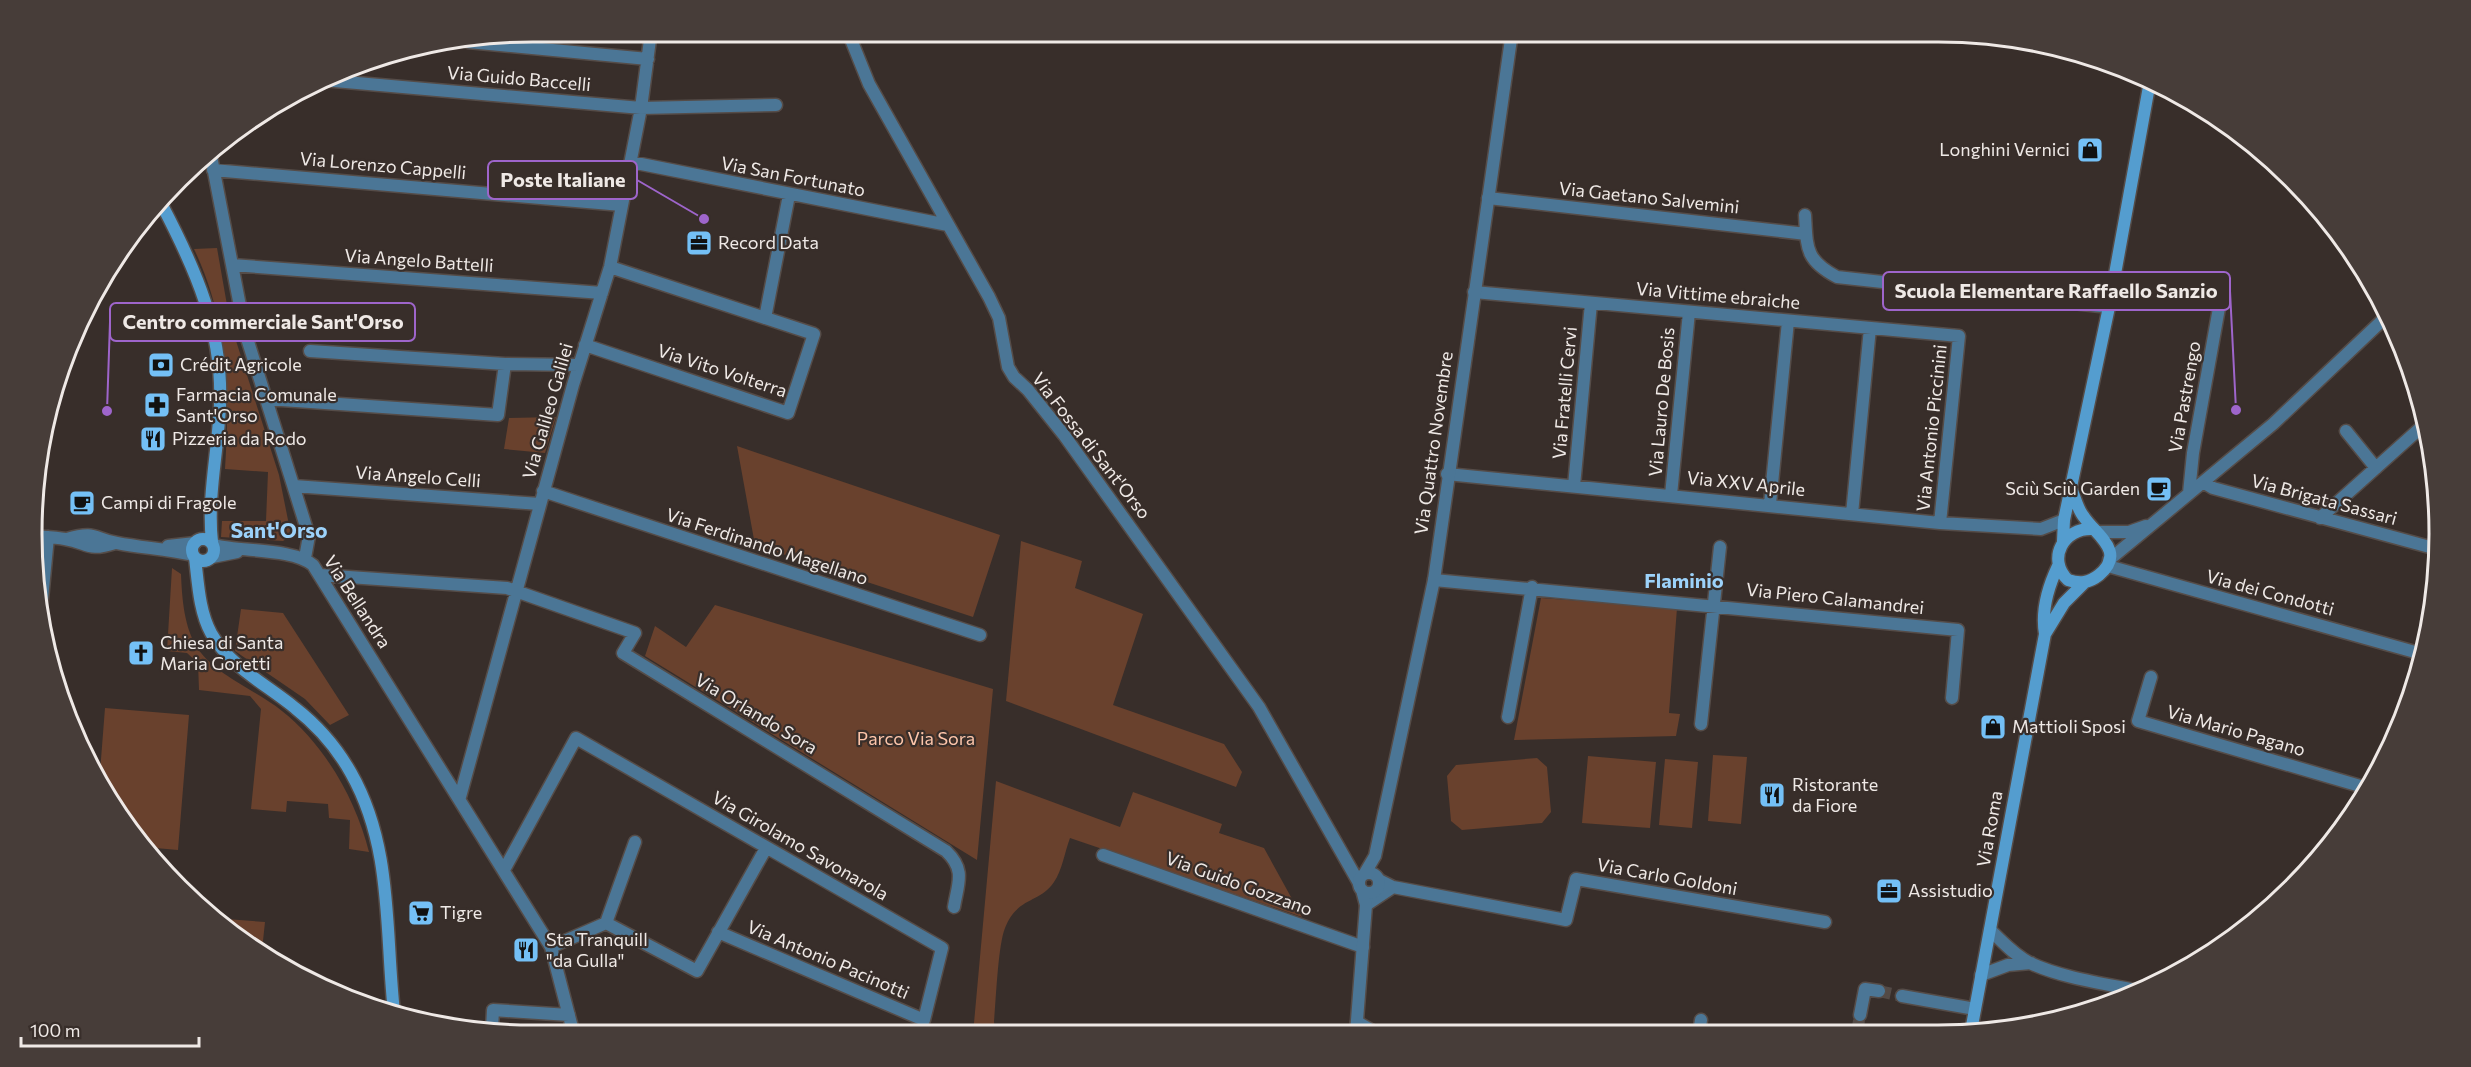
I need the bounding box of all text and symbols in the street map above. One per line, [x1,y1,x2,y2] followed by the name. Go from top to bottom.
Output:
[446,61,592,95] street label: Via Guido Baccelli
[2075,135,2105,165] shop icon: Longhini Vernici
[1939,138,2070,160] place label: Longhini Vernici
[299,147,467,183] street label: Via Lorenzo Cappelli
[719,151,867,201] street label: Via San Fortunato
[488,161,637,199] callout: Poste Italiane
[500,167,626,191] text: Poste Italiane
[1558,177,1740,217] street label: Via Gaetano Salvemini
[684,228,714,258] office icon: Record Data
[718,231,819,253] place label: Record Data
[344,244,494,276] street label: Via Angelo Battelli
[1883,272,2230,310] callout: Scuola Elementare Raffaello Sanzio
[1635,277,1801,313] street label: Via Vittime ebraiche
[1894,278,2218,302] text: Scuola Elementare Raffaello Sanzio
[110,303,415,341] callout: Centro commerciale Sant'Orso
[122,309,404,333] text: Centro commerciale Sant'Orso
[1547,326,1581,460] street label: Via Fratelli Cervi
[1644,326,1679,478] street label: Via Lauro De Bosis
[655,339,790,401] street label: Via Vito Volterra
[2163,339,2205,454] street label: Via Pastrengo
[517,340,577,481] street label: Via Galileo Galilei
[1911,343,1951,513] street label: Via Antonio Piccinini
[146,350,176,380] bank icon: Crédit Agricole
[1409,350,1457,536] street label: Via Quattro Novembre
[180,353,302,375] place label: Crédit Agricole
[1028,368,1156,523] street label: Via Fossa di Sant'Orso
[176,383,337,426] place label: Farmacia Comunale Sant'Orso
[142,390,172,420] pharmacy icon: Farmacia Comunale Sant'Orso
[138,424,168,454] restaurant icon: Pizzeria da Rodo
[172,427,307,449] place label: Pizzeria da Rodo
[354,461,482,491] street label: Via Angelo Celli
[1686,466,1806,500] street label: Via XXV Aprile
[2249,469,2400,529] street label: Via Brigata Sassari
[2144,474,2174,504] cafe icon: Sciù Sciù Garden
[2005,477,2140,499] place label: Sciù Sciù Garden
[67,488,97,518] cafe icon: Campi di Fragole
[101,491,237,513] place label: Campi di Fragole
[664,503,871,589] street label: Via Ferdinando Magellano
[230,517,328,542] district label: Sant'Orso
[320,551,396,652] street label: Via Bellandra
[2204,564,2337,620] street label: Via dei Condotti
[1644,568,1724,592] district label: Flaminio
[1745,578,1925,618] street label: Via Piero Calamandrei
[160,631,283,674] place label: Chiesa di Santa Maria Goretti
[126,638,156,668] church icon: Chiesa di Santa Maria Goretti
[692,668,821,758] street label: Via Orlando Sora
[2164,700,2308,760] street label: Via Mario Pagano
[1978,712,2008,742] shop icon: Mattioli Sposi
[2012,715,2126,737] place label: Mattioli Sposi
[857,727,975,749] park label: Parco Via Sora
[1792,773,1878,816] place label: Ristorante da Fiore
[1757,780,1787,810] restaurant icon: Ristorante da Fiore
[708,786,893,905] street label: Via Girolamo Savonarola
[1971,789,2007,869] street label: Via Roma
[1163,846,1316,920] street label: Via Guido Gozzano
[1595,853,1739,899] street label: Via Carlo Goldoni
[1874,876,1904,906] office icon: Assistudio
[1908,879,1993,901] place label: Assistudio
[406,898,436,928] supermarket icon: Tigre
[440,901,482,923] place label: Tigre
[744,915,913,1003] street label: Via Antonio Pacinotti
[546,928,648,971] place label: Sta Tranquill "da Gulla"
[511,935,541,965] restaurant icon: Sta Tranquill "da Gulla"
[21,1010,200,1048] scale bar
[30,1019,80,1041] text: 100 m

